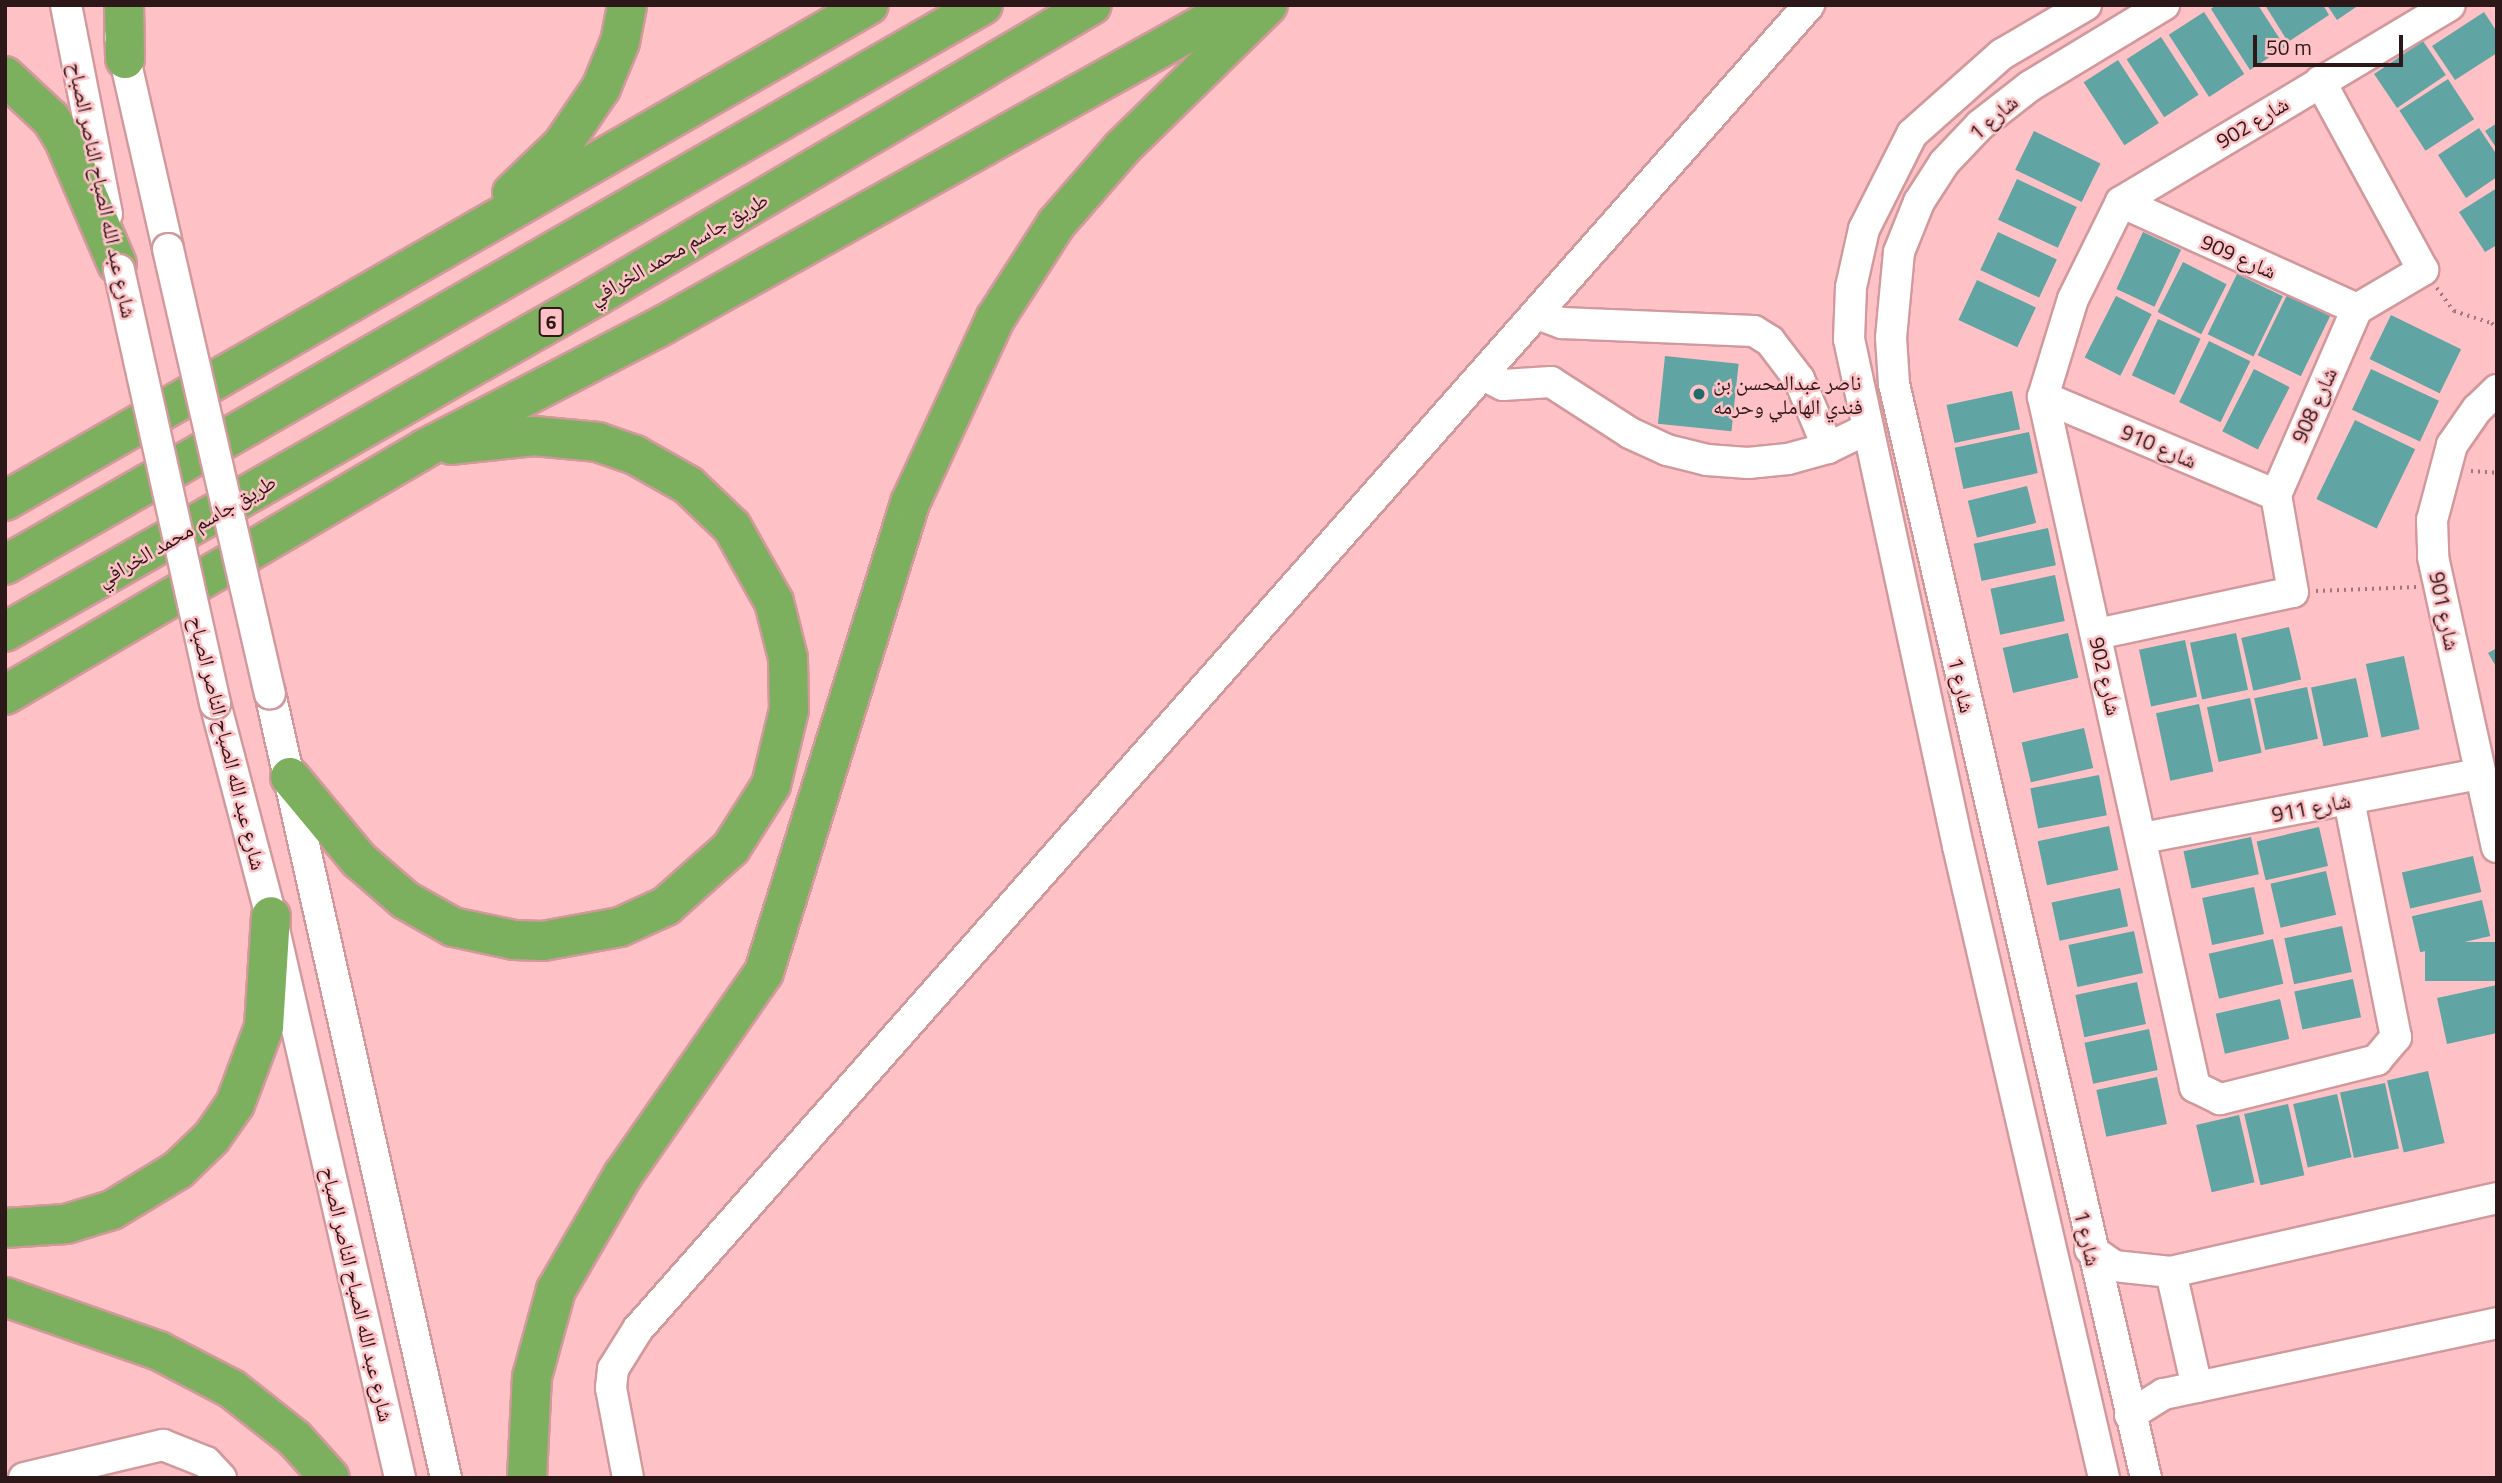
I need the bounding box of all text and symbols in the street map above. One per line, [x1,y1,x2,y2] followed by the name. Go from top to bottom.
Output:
[2257,21,2408,65] scale bar
[2266,31,2312,63] text: 50 m
[64,60,142,320] street label: شارع عبد الله الصباح الناصر الصباح
[1963,89,2023,145] street label: شارع 1
[2211,91,2293,153] street label: شارع 902
[584,186,772,310] street label: طريق جاسم محمد الخرافي
[2197,228,2281,284] street label: شارع 909
[537,306,565,338] road number: 6
[2286,363,2342,447] street label: شارع 908
[1713,369,1863,419] place label: ناصر عبدالمحسن بن فندي الهاملي وحرمه
[1691,386,1707,402] marker: ناصر عبدالمحسن بن فندي الهاملي وحرمه
[2117,419,2201,473] street label: شارع 910
[92,468,280,592] street label: طريق جاسم محمد الخرافي
[2424,569,2466,653] street label: شارع 901
[184,613,272,873] street label: شارع عبد الله الصباح الناصر الصباح
[2085,634,2127,718] street label: شارع 902
[1943,655,1981,715] street label: شارع 1
[2269,787,2353,827] street label: شارع 911
[316,1164,400,1424] street label: شارع عبد الله الصباح الناصر الصباح
[2069,1208,2107,1268] street label: شارع 1

